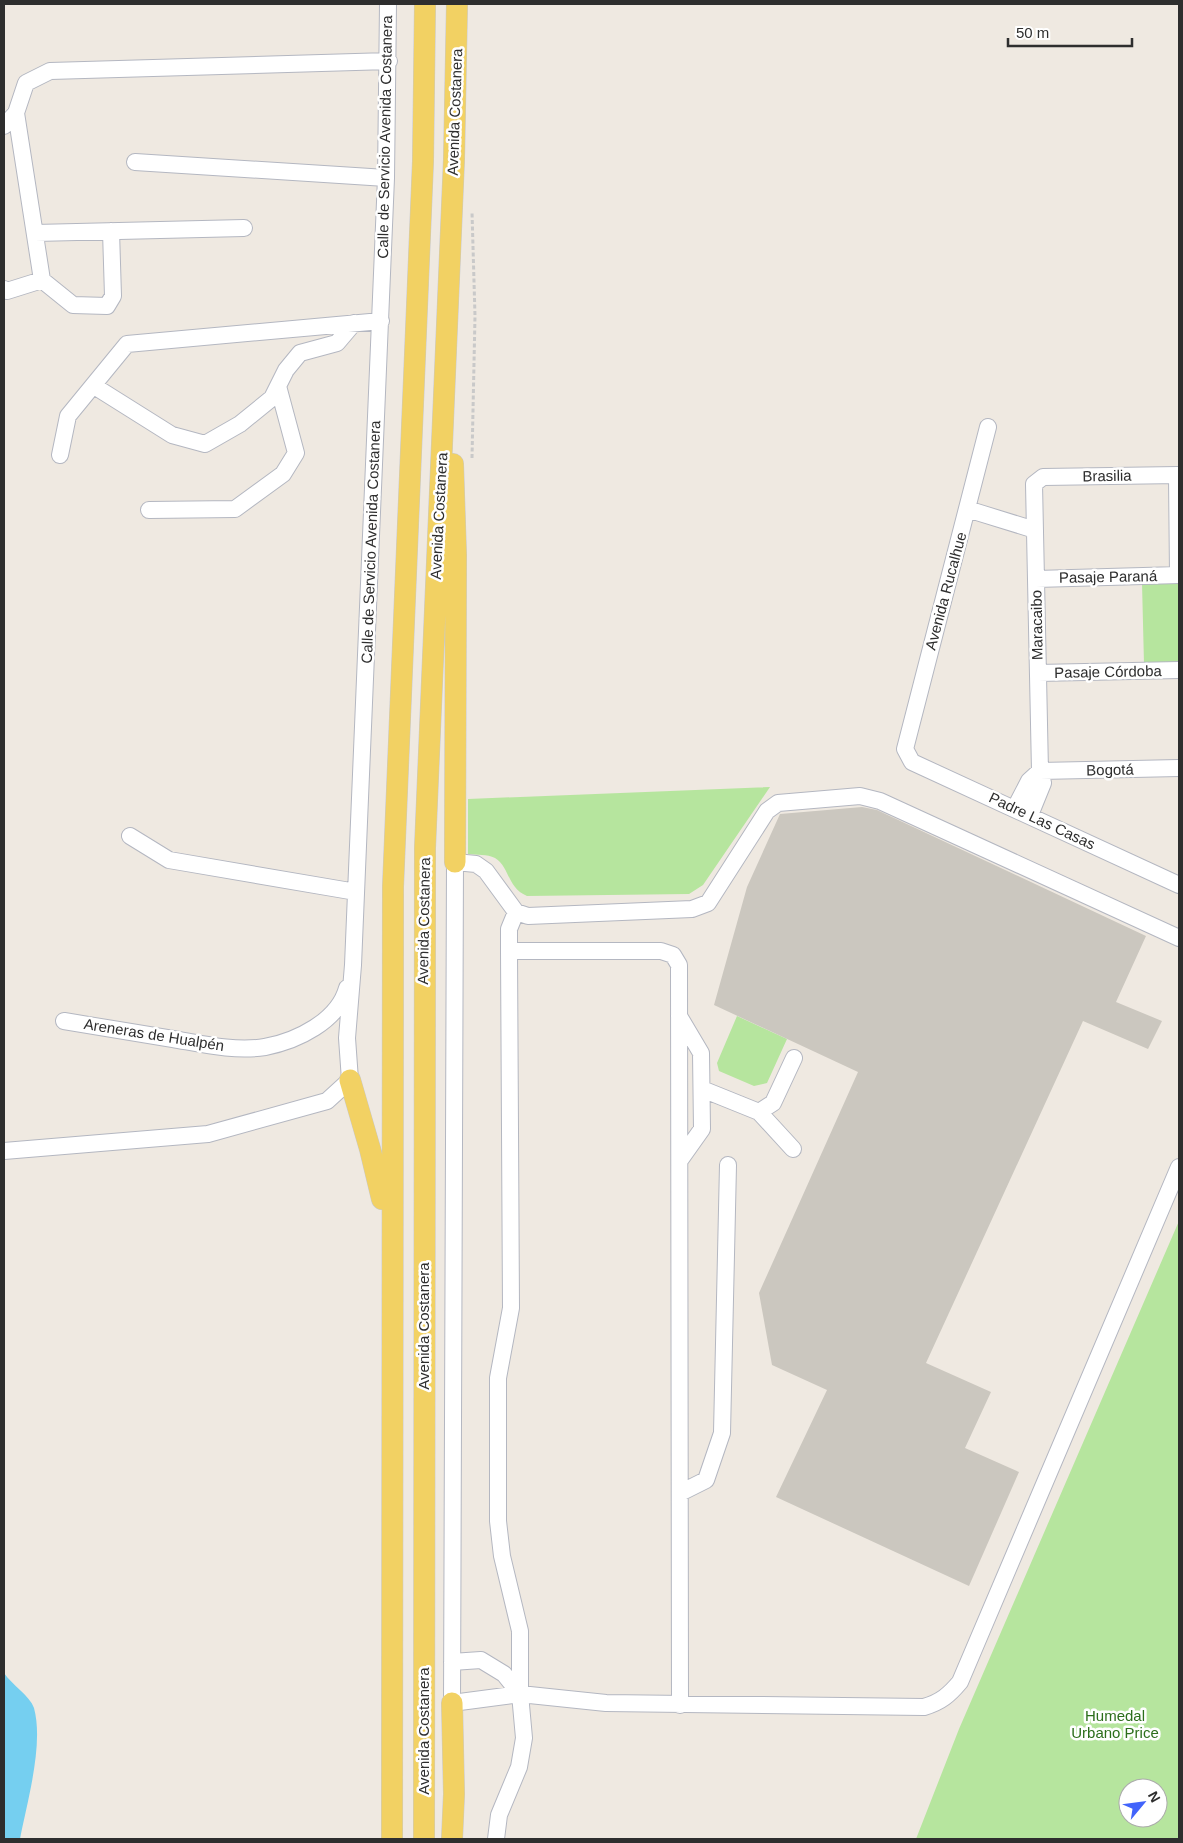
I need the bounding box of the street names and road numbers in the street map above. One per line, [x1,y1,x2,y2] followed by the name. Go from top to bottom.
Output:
[374,15,395,259] street label: Calle de Servicio Avenida Costanera
[444,47,465,176] street label: Avenida Costanera
[358,420,383,664] street label: Calle de Servicio Avenida Costanera
[427,451,450,580] street label: Avenida Costanera
[1082,467,1132,484] street label: Brasilia
[922,530,969,652] street label: Avenida Rucalhue
[1059,567,1158,586] street label: Pasaje Paraná
[1027,590,1046,660] street label: Maracaibo
[1054,662,1163,681] street label: Pasaje Córdoba
[1086,761,1135,778] street label: Bogotá
[986,789,1098,853] street label: Padre Las Casas
[414,857,433,985] street label: Avenida Costanera
[83,1015,225,1054] street label: Areneras de Hualpén
[415,1262,432,1390] street label: Avenida Costanera
[415,1667,432,1795] street label: Avenida Costanera

